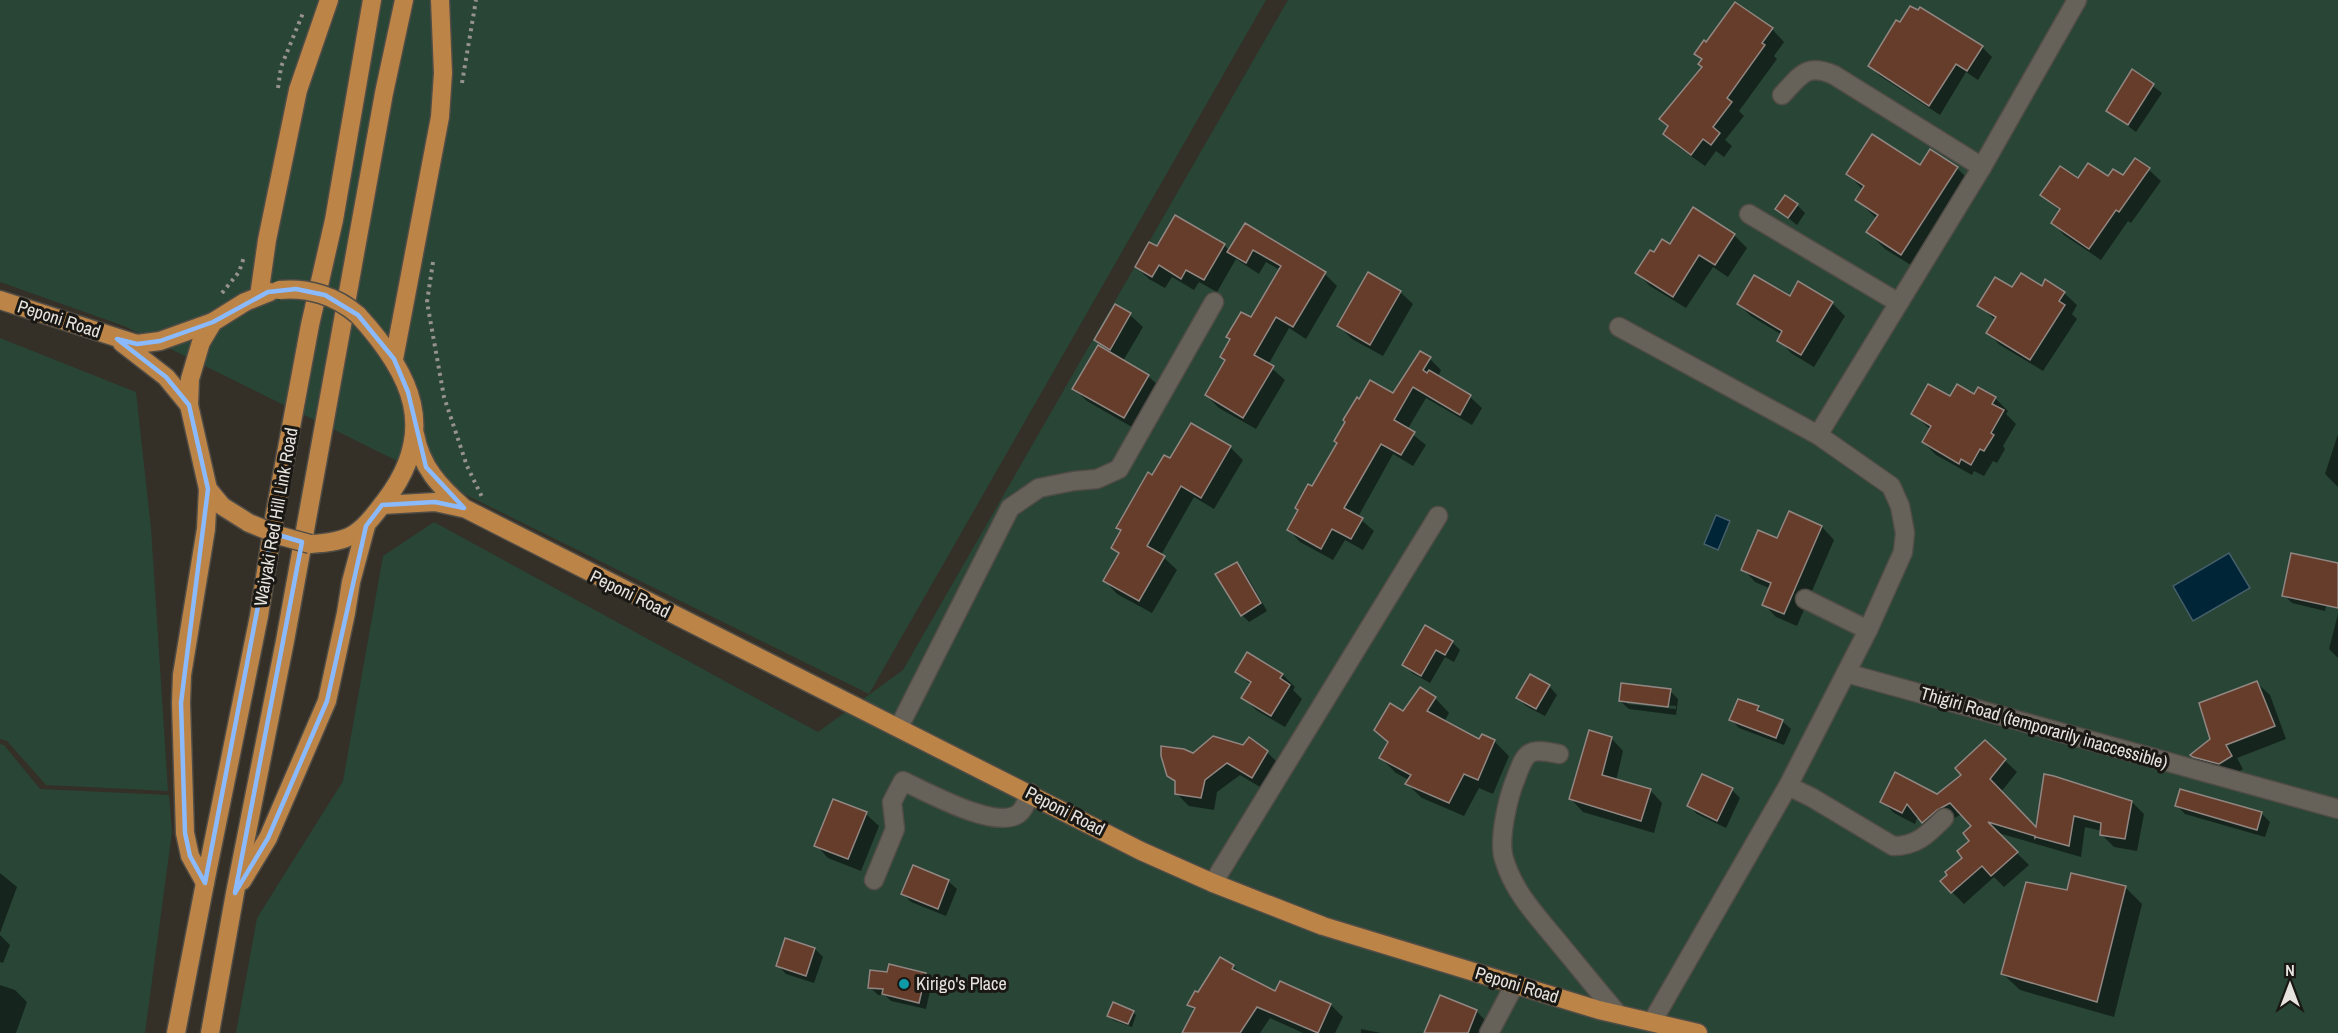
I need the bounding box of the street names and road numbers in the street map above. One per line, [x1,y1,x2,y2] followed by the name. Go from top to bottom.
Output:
[14,293,104,344] street label: Peponi Road
[248,426,304,608] street label: Waiyaki Red Hill Link Road
[586,563,674,624] street label: Peponi Road
[1918,680,2171,775] street label: Thigiri Road (temporarily inaccessible)
[1021,780,1109,841] street label: Peponi Road
[1472,960,1562,1009] street label: Peponi Road

